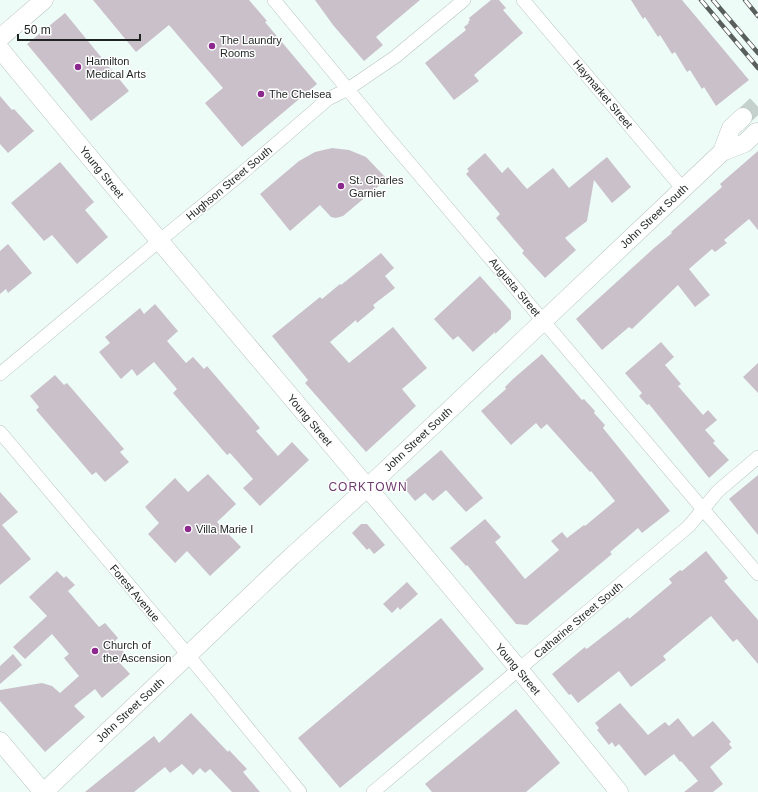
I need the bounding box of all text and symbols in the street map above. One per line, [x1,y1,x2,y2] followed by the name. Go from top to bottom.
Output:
[18,16,140,42] scale bar
[24,23,51,37] text: 50 m
[220,34,282,59] place label: The Laundry Rooms
[207,41,217,51] marker: The Laundry Rooms
[86,55,146,80] place label: Hamilton Medical Arts
[571,57,635,131] street label: Haymarket Street
[73,62,83,72] marker: Hamilton Medical Arts
[269,88,332,100] place label: The Chelsea
[256,89,266,99] marker: The Chelsea
[77,144,127,200] street label: Young Street
[184,144,274,222] street label: Hughson Street South
[349,174,404,199] place label: St. Charles Garnier
[336,181,346,191] marker: St. Charles Garnier
[618,182,690,250] street label: John Street South
[487,255,543,319] street label: Augusta Street
[285,392,335,448] street label: Young Street
[382,405,454,473] street label: John Street South
[328,480,408,494] district label: CORKTOWN
[196,523,253,535] place label: Villa Marie I
[183,524,193,534] marker: Villa Marie I
[108,562,162,624] street label: Forest Avenue
[531,579,625,661] street label: Catharine Street South
[103,639,172,664] place label: Church of the Ascension
[493,641,543,697] street label: Young Street
[90,646,100,656] marker: Church of the Ascension
[94,676,166,744] street label: John Street South

